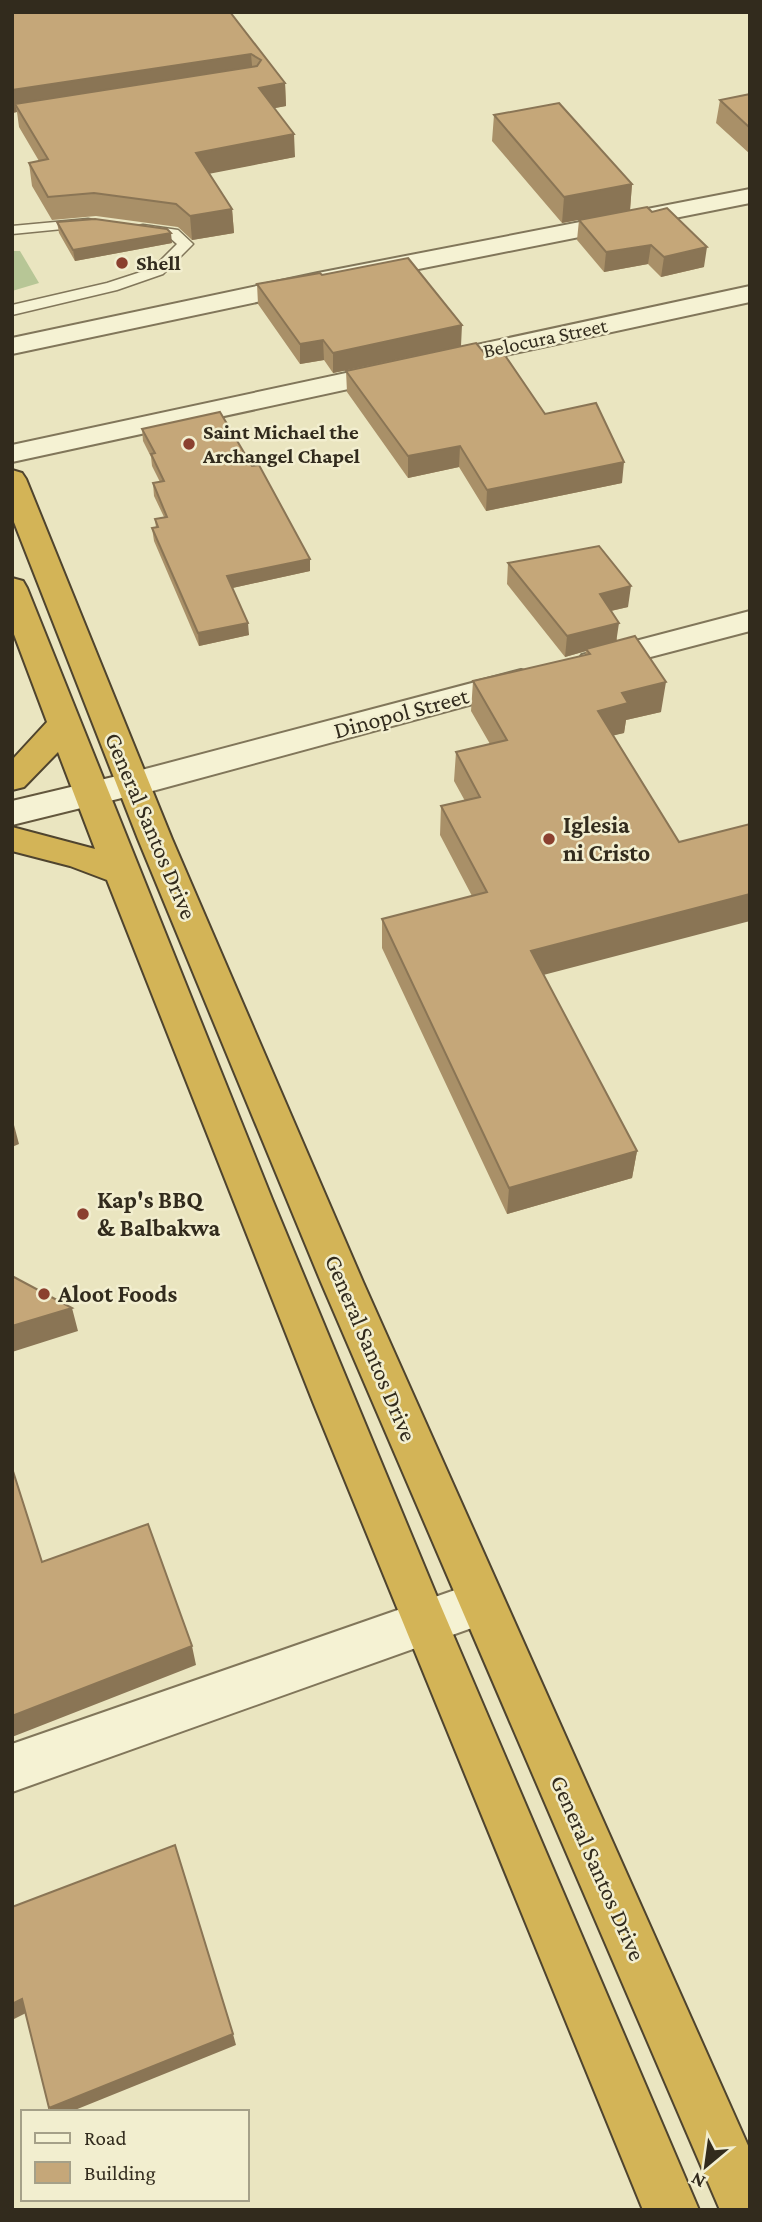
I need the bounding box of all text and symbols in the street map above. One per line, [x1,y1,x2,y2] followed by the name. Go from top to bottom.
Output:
[136,251,181,275] place label: Shell
[114,255,130,271] marker: Shell
[481,313,610,363] street label: Belocura Street
[202,420,360,468] place label: Saint Michael the Archangel Chapel
[181,436,197,452] marker: Saint Michael the Archangel Chapel
[330,681,472,743] street label: Dinopol Street
[100,728,203,923] street label: General Santos Drive
[563,811,650,866] place label: Iglesia ni Cristo
[541,831,557,847] marker: Iglesia ni Cristo
[97,1186,221,1241] place label: Kap's BBQ & Balbakwa
[75,1206,91,1222] marker: Kap's BBQ & Balbakwa
[320,1250,423,1445] street label: General Santos Drive
[57,1280,177,1307] place label: Aloot Foods
[36,1286,52,1302] marker: Aloot Foods
[545,1771,652,1965] street label: General Santos Drive
[21,2110,248,2201] legend
[84,2126,127,2150] text: Road
[671,2131,741,2201] north arrow
[84,2161,156,2185] text: Building
[687,2168,709,2193] text: N

